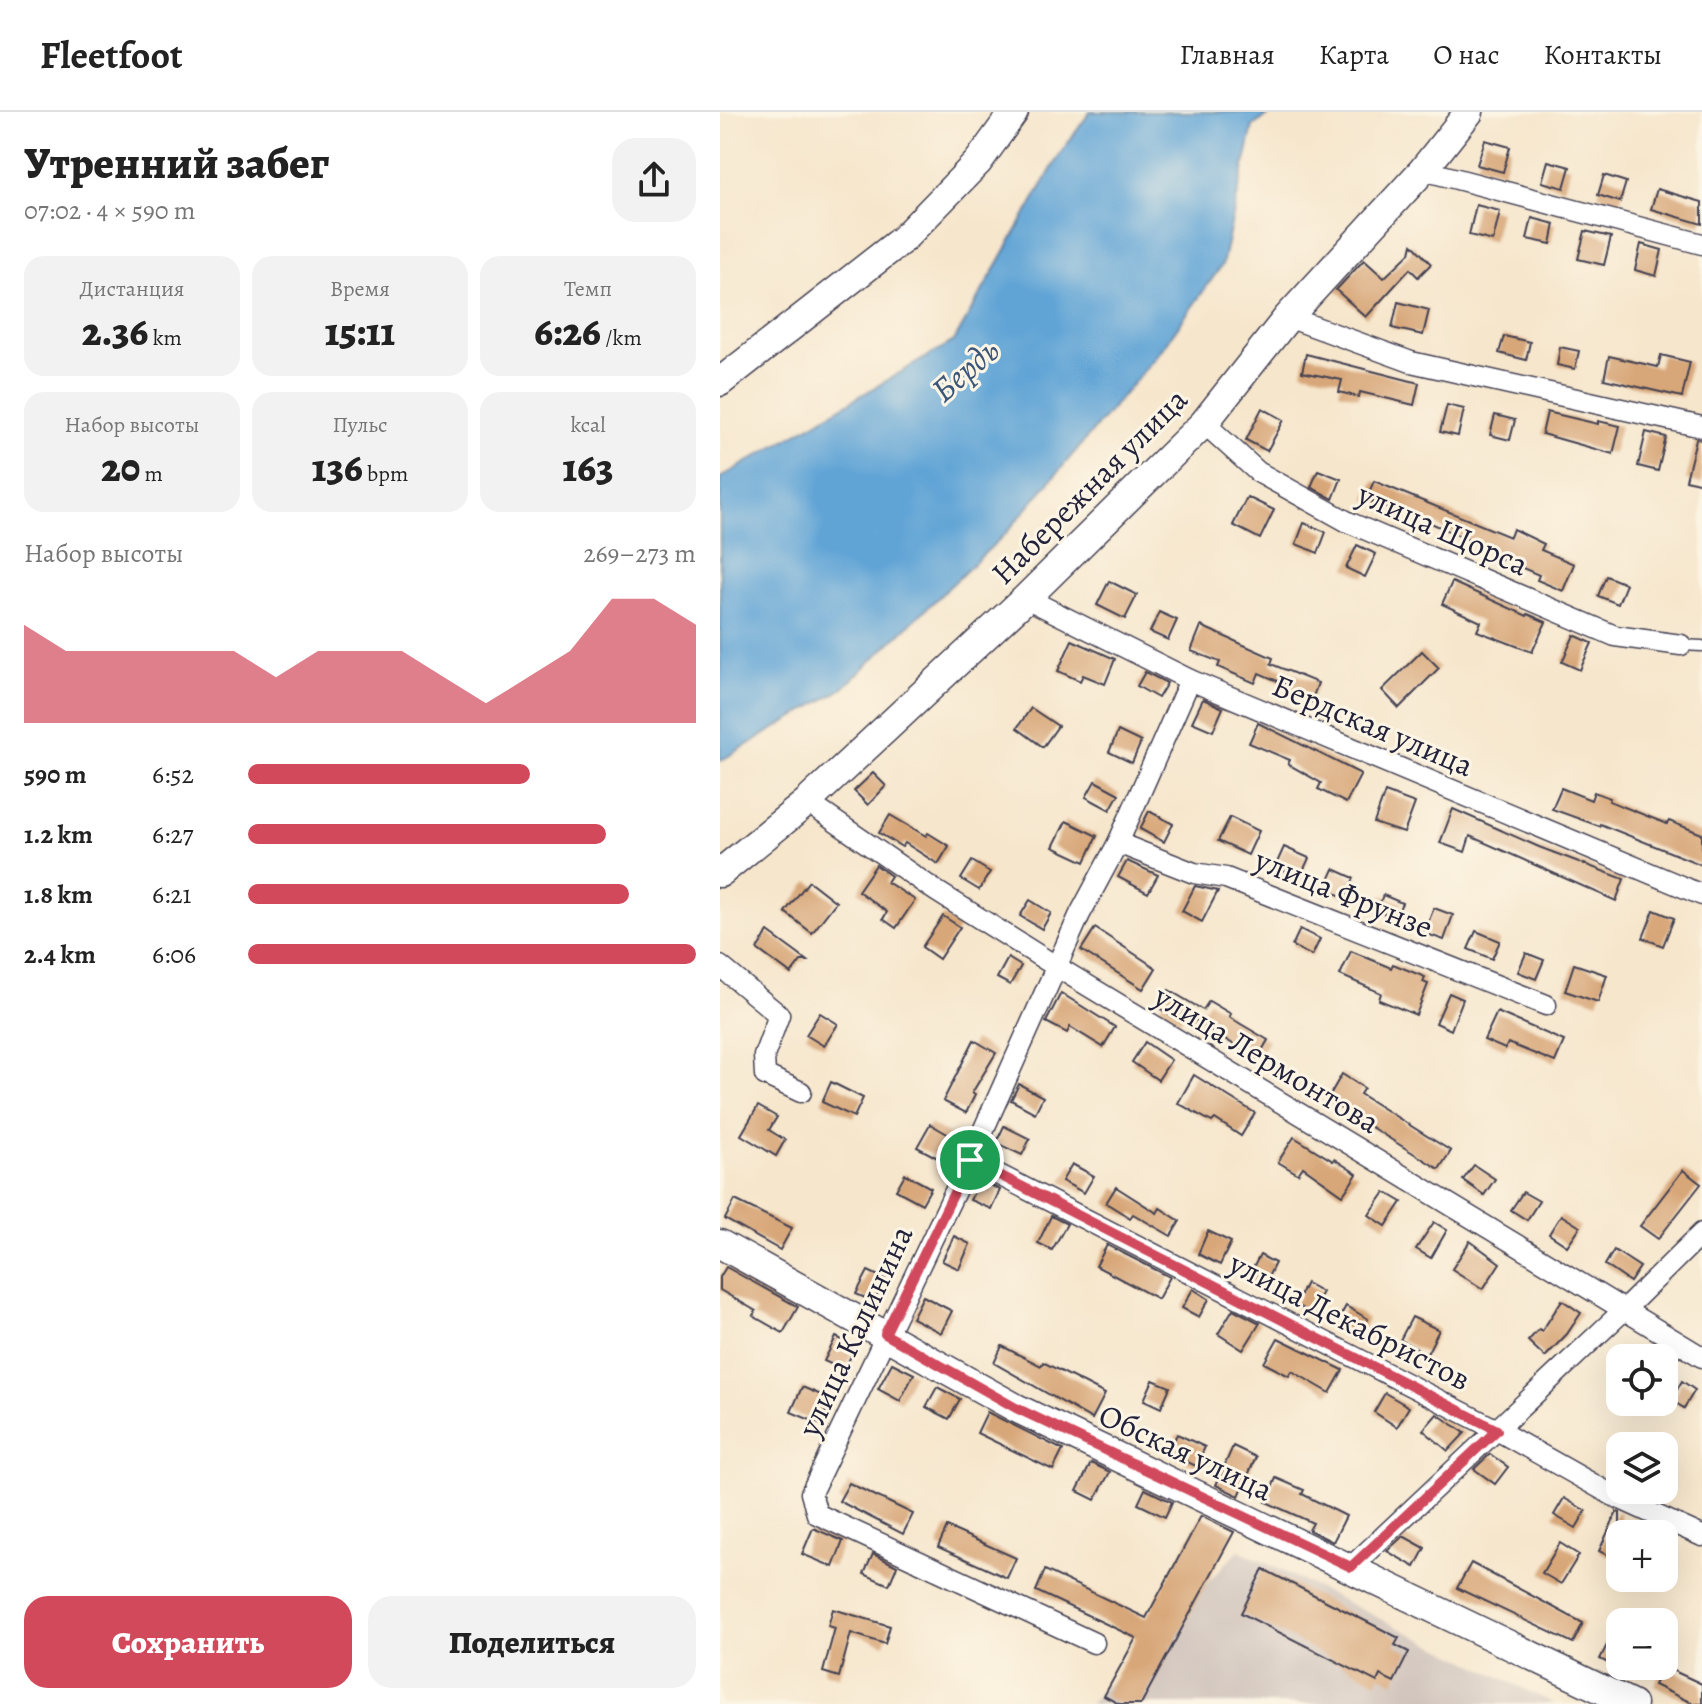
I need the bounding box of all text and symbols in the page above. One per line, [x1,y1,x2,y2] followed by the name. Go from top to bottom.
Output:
[40,29,183,81] text: Fleetfoot
[1179,36,1275,74] text: Главная
[1319,36,1389,74] text: Карта
[1433,36,1500,74] text: О нас
[1544,36,1662,74] text: Контакты
[24,133,329,193] text: Утренний забег
[612,138,696,222] button: share
[24,193,196,228] text: 07:02 · 4 × 590 m
[80,274,184,304] text: Дистанция
[330,274,390,304] text: Время
[564,274,612,304] text: Темп
[82,304,148,359] text: 2.36
[325,304,395,359] text: 15:11
[534,304,601,359] text: 6:26
[148,323,182,353] text: km
[601,323,642,353] text: /km
[921,327,1009,413] water label: Бердь
[981,378,1197,594] street label: Набережная улица
[65,410,199,440] text: Набор высоты
[332,410,388,440] text: Пульс
[570,410,606,440] text: kcal
[101,440,140,495] text: 20
[312,440,363,495] text: 136
[563,440,613,495] text: 163
[140,459,163,489] text: m
[363,459,408,489] text: bpm
[1350,471,1536,586] street label: улица Щорса
[24,536,183,571] text: Набор высоты
[583,536,696,571] text: 269–273 m
[1266,663,1480,787] street label: Бердская улица
[24,757,87,792] text: 590 m
[152,757,194,792] text: 6:52
[24,817,93,852] text: 1.2 km
[152,817,193,852] text: 6:27
[1248,837,1440,949] street label: улица Фрунзе
[24,877,93,912] text: 1.8 km
[152,877,191,912] text: 6:21
[24,937,96,972] text: 2.4 km
[152,937,196,972] text: 6:06
[1145,974,1388,1144] street label: улица Лермонтова
[936,1126,1004,1194] pin
[948,1138,992,1182] icon: arrive
[786,1218,923,1445] street label: улица Калинина
[1221,1241,1478,1401] street label: улица Декабристов
[1606,1344,1678,1680] map controls
[1606,1344,1678,1416] button: locate
[1092,1393,1280,1512] street label: Обская улица
[1606,1432,1678,1504] button: layers
[1606,1520,1678,1592] button: +
[24,1596,352,1688] button: Сохранить
[368,1596,696,1688] button: Поделиться
[1606,1608,1678,1680] button: −

